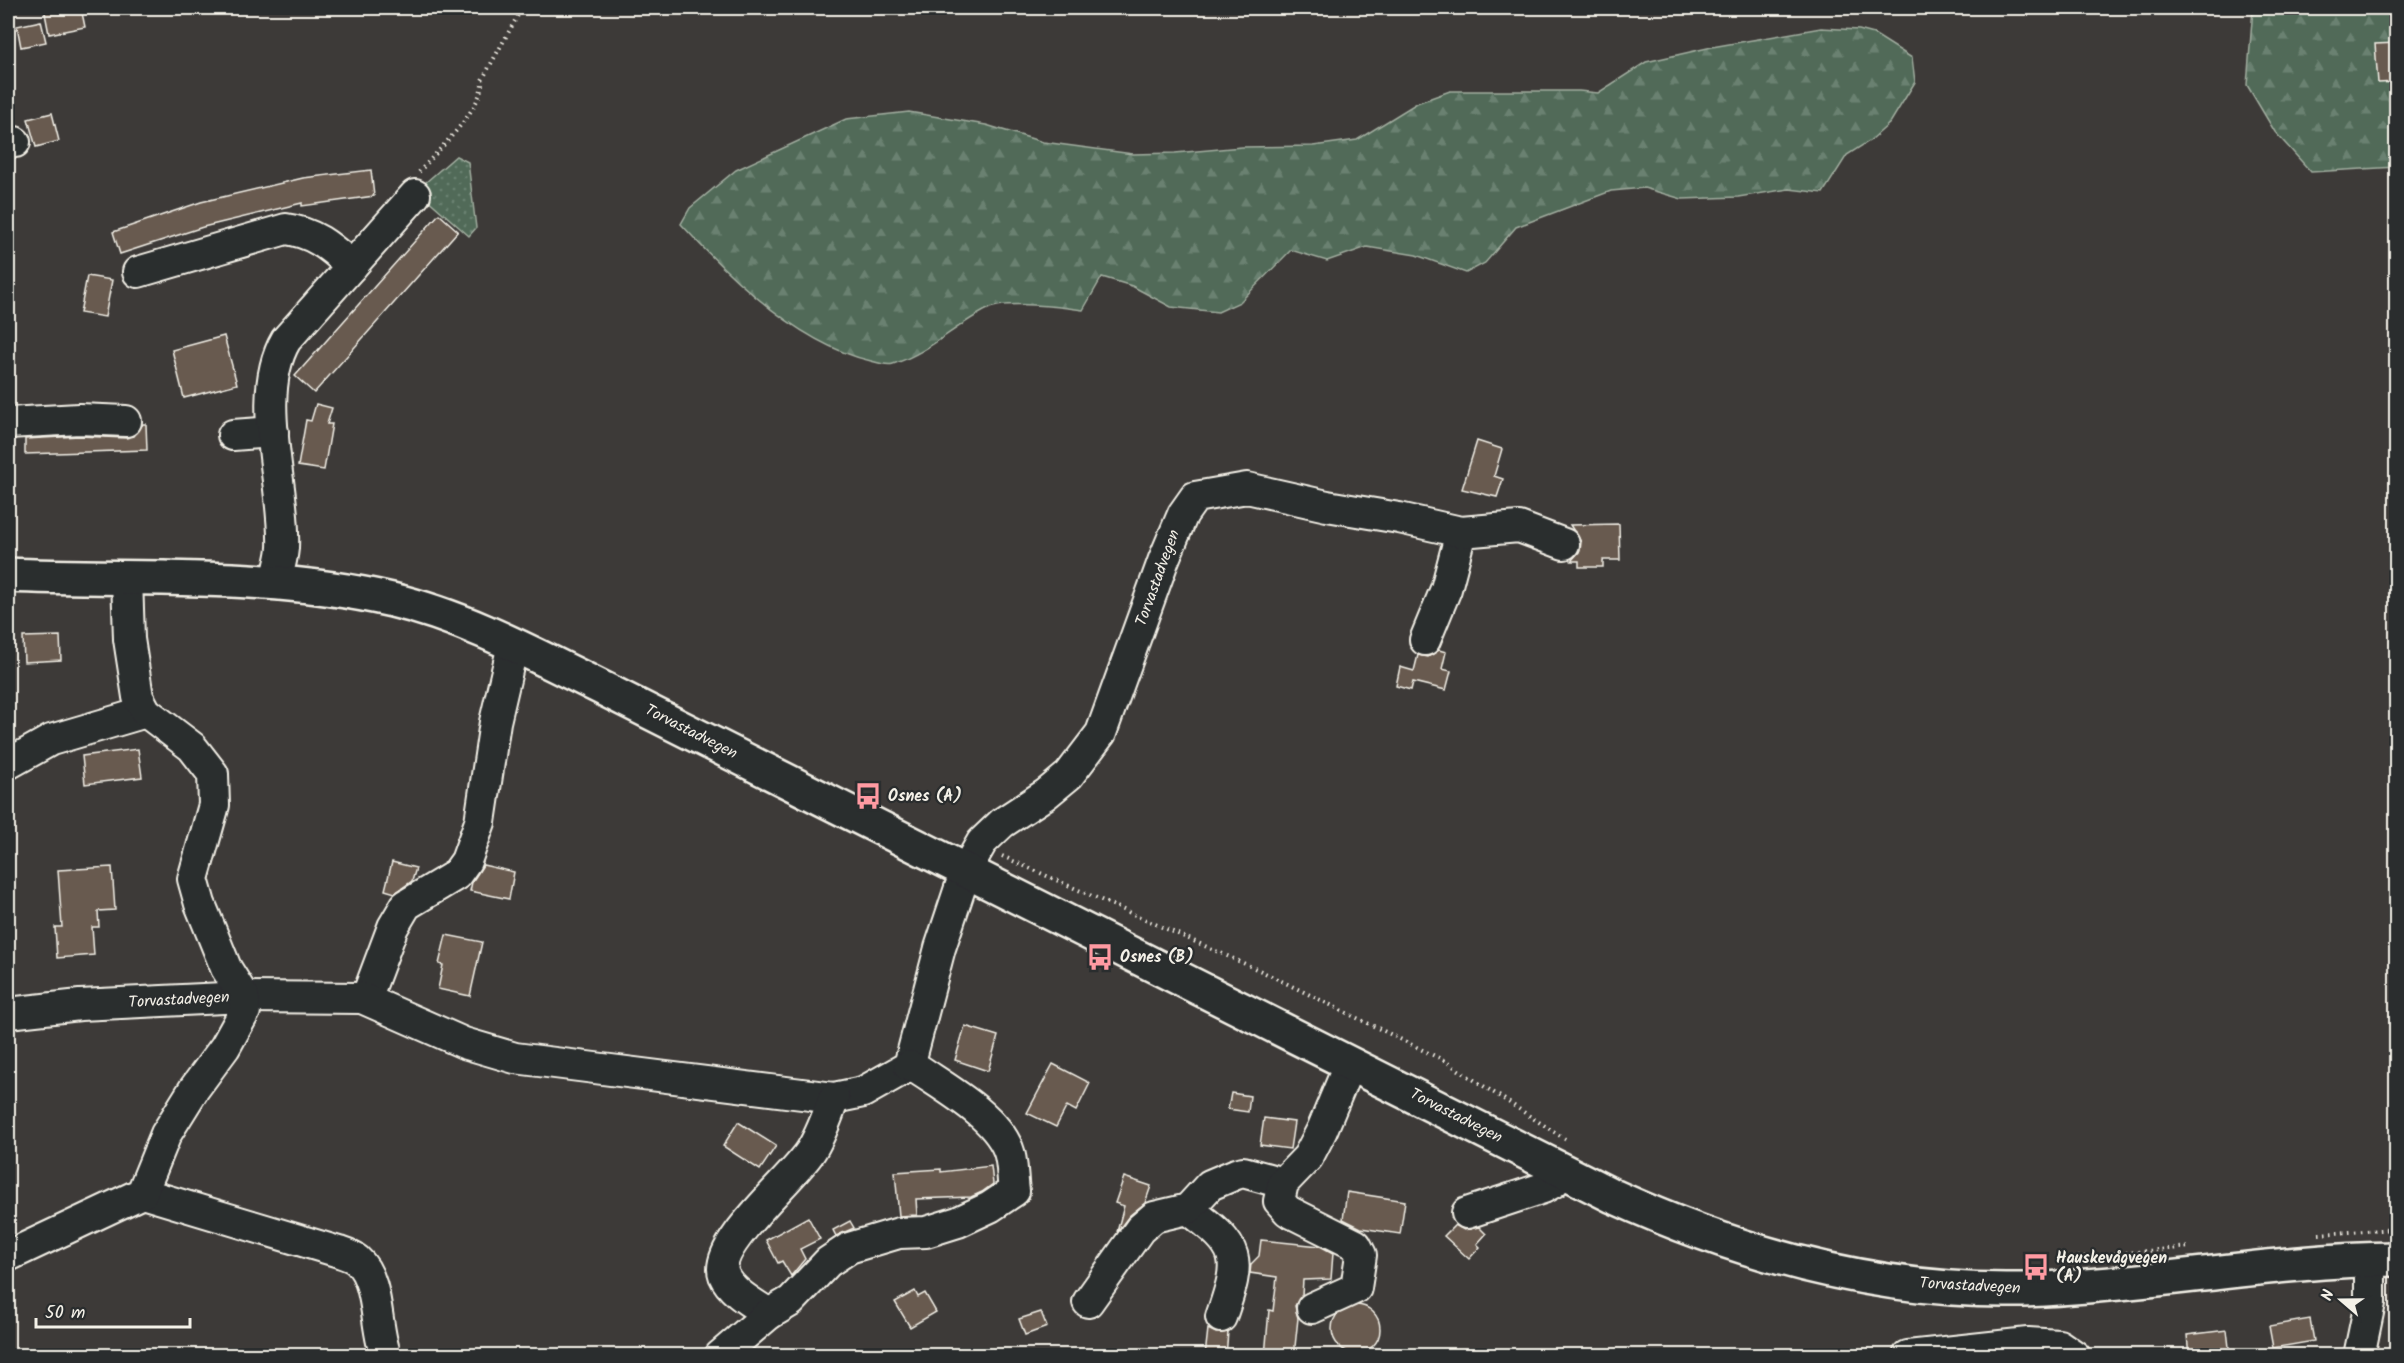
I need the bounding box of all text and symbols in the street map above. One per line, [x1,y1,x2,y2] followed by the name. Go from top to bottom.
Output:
[1129,526,1187,630] street label: Torvastadvegen
[640,698,742,766] street label: Torvastadvegen
[853,781,883,811] bus stop icon: Osnes (A)
[888,784,962,809] place label: Osnes (A)
[1085,942,1115,972] bus stop icon: Osnes (B)
[1120,945,1194,970] place label: Osnes (B)
[128,985,230,1015] street label: Torvastadvegen
[1405,1082,1507,1150] street label: Torvastadvegen
[2056,1246,2167,1289] place label: Hauskevågvegen (A)
[2021,1252,2051,1282] bus stop icon: Hauskevågvegen (A)
[2311,1270,2371,1330] north arrow
[1919,1271,2021,1301] street label: Torvastadvegen
[2315,1286,2342,1304] text: N
[36,1291,190,1329] scale bar
[45,1299,85,1328] text: 50 m

